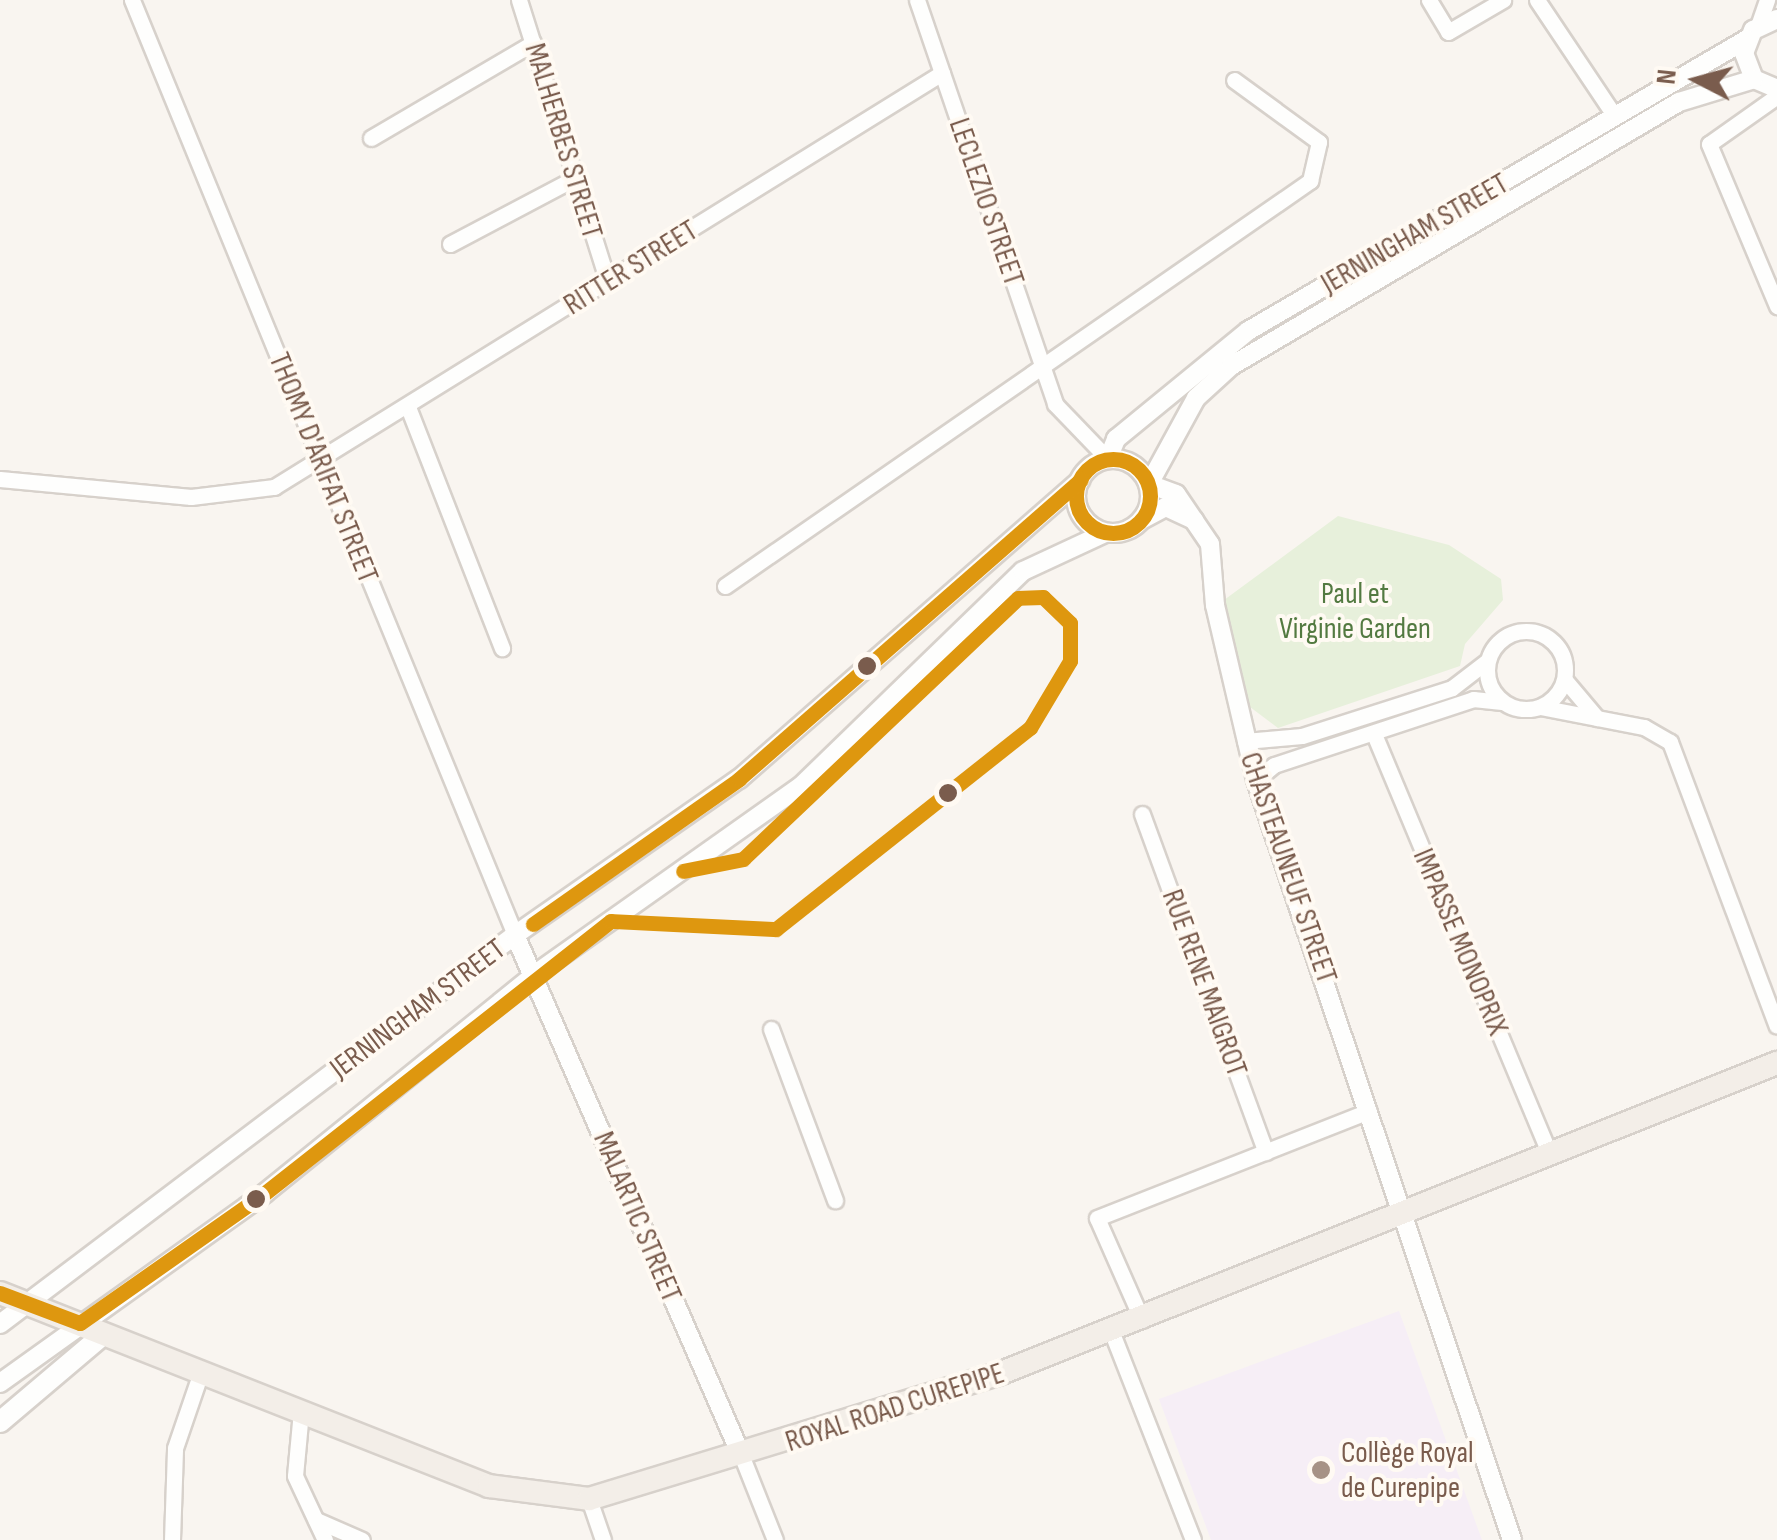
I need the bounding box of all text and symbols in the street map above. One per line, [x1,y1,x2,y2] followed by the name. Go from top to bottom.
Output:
[1647,30,1747,130] north arrow
[516,39,610,243] street label: MALHERBES STREET
[1649,68,1684,86] text: N
[941,114,1031,290] street label: LECLEZIO STREET
[1315,166,1515,302] street label: JERNINGHAM STREET
[557,213,705,323] street label: RITTER STREET
[260,348,386,588] street label: THOMY D'ARIFAT STREET
[1279,576,1431,646] park label: Paul et Virginie Garden
[857,656,877,676] unlabelled marker
[1232,748,1344,988] street label: CHASTEAUNEUF STREET
[938,783,958,803] unlabelled marker
[1405,843,1515,1041] street label: IMPASSE MONOPRIX
[1154,885,1254,1081] street label: RUE RENE MAIGROT
[323,931,513,1087] street label: JERNINGHAM STREET
[585,1126,689,1308] street label: MALARTIC STREET
[246,1189,266,1209] unlabelled marker
[781,1356,1009,1460] street label: ROYAL ROAD CUREPIPE
[1341,1435,1474,1506] place label: Collège Royal de Curepipe
[1310,1459,1332,1481] marker: Collège Royal de Curepipe

